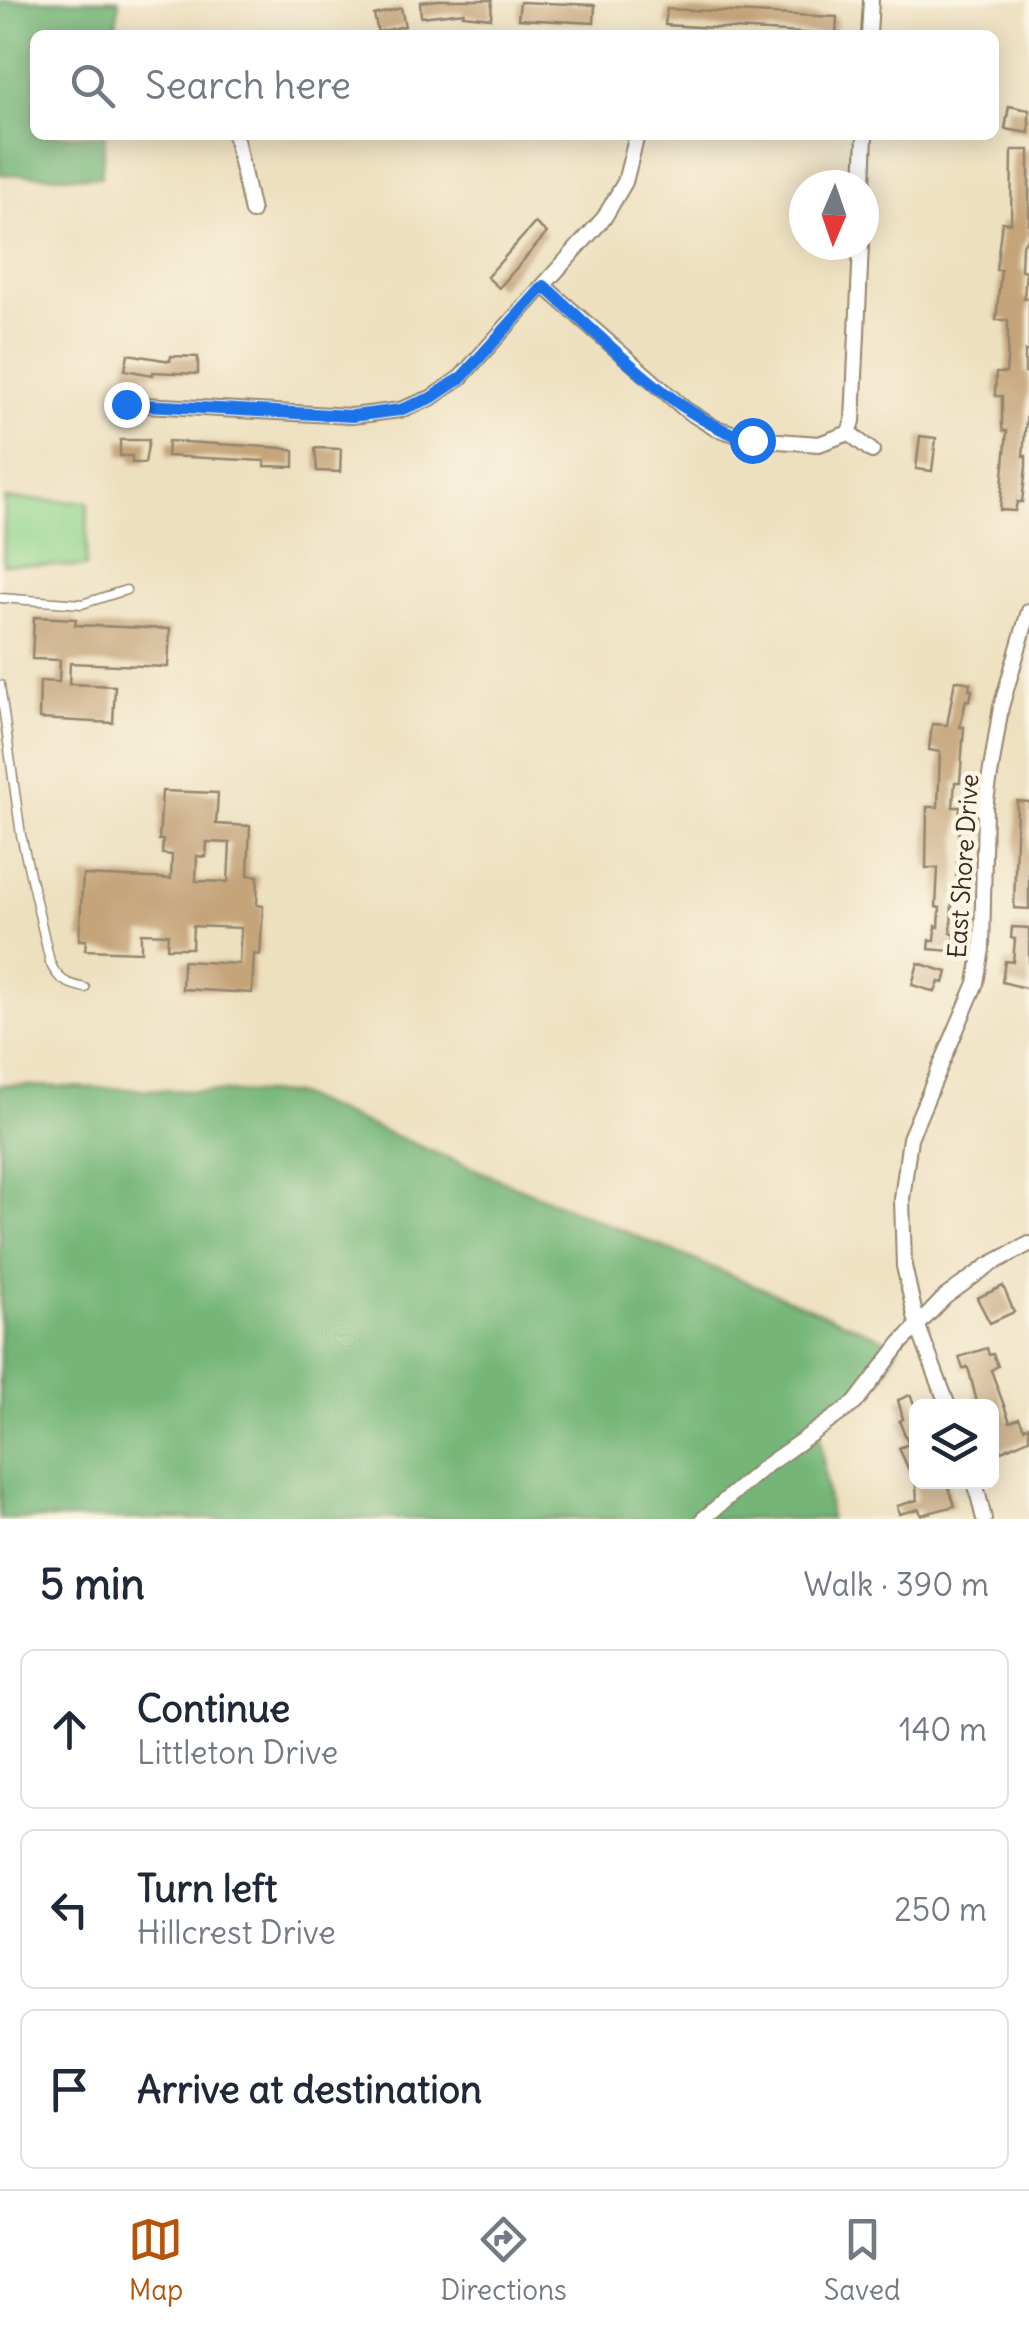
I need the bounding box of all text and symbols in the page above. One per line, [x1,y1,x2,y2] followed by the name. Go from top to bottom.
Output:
[30,30,999,140] search box
[65,58,120,113] icon: search
[145,62,351,109] text: Search here
[789,170,879,260] north arrow
[104,382,150,428] route end
[730,418,776,464] route start
[941,773,985,959] street label: East Shore Drive
[909,1399,999,1489] map controls
[909,1399,999,1489] button: layers
[40,1558,145,1610] text: 5 min
[804,1564,989,1605] text: Walk · 390 m
[137,1685,290,1732] text: Continue
[42,1702,97,1757] icon: ahead
[899,1709,987,1750] text: 140 m
[137,1732,338,1773] text: Littleton Drive
[137,1865,277,1912] text: Turn left
[42,1882,97,1937] icon: left
[894,1889,987,1930] text: 250 m
[137,1912,336,1953] text: Hillcrest Drive
[42,2062,97,2117] icon: arrive
[137,2066,482,2113] text: Arrive at destination
[128,2212,183,2308] tab: Map
[440,2212,567,2308] tab: Directions
[824,2212,901,2308] tab: Saved

